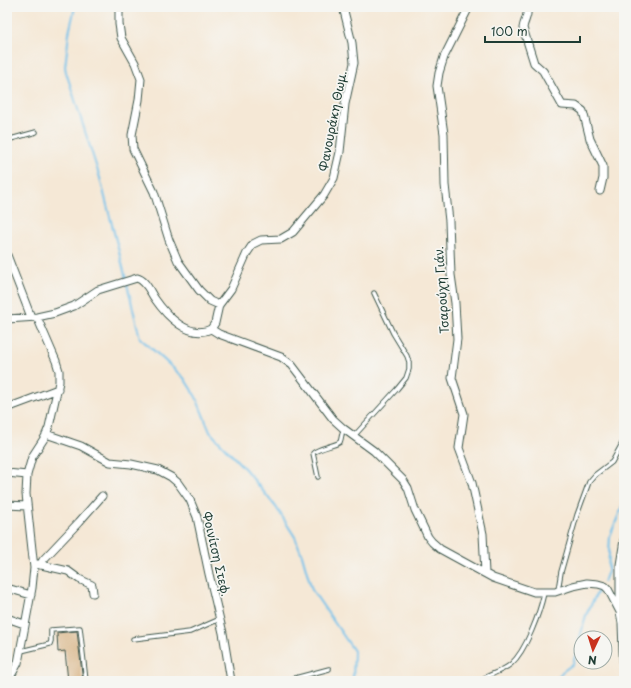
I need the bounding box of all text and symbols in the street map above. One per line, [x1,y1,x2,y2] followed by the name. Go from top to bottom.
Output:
[485,18,580,44] scale bar
[491,22,528,40] text: 100 m
[313,69,351,173] street label: Φανουράκη Θωμ.
[429,246,453,334] street label: Τσαρούχη Γιάν.
[198,510,235,598] street label: Φοινίτση Στεφ.
[573,630,613,670] north arrow
[587,652,597,669] text: N

